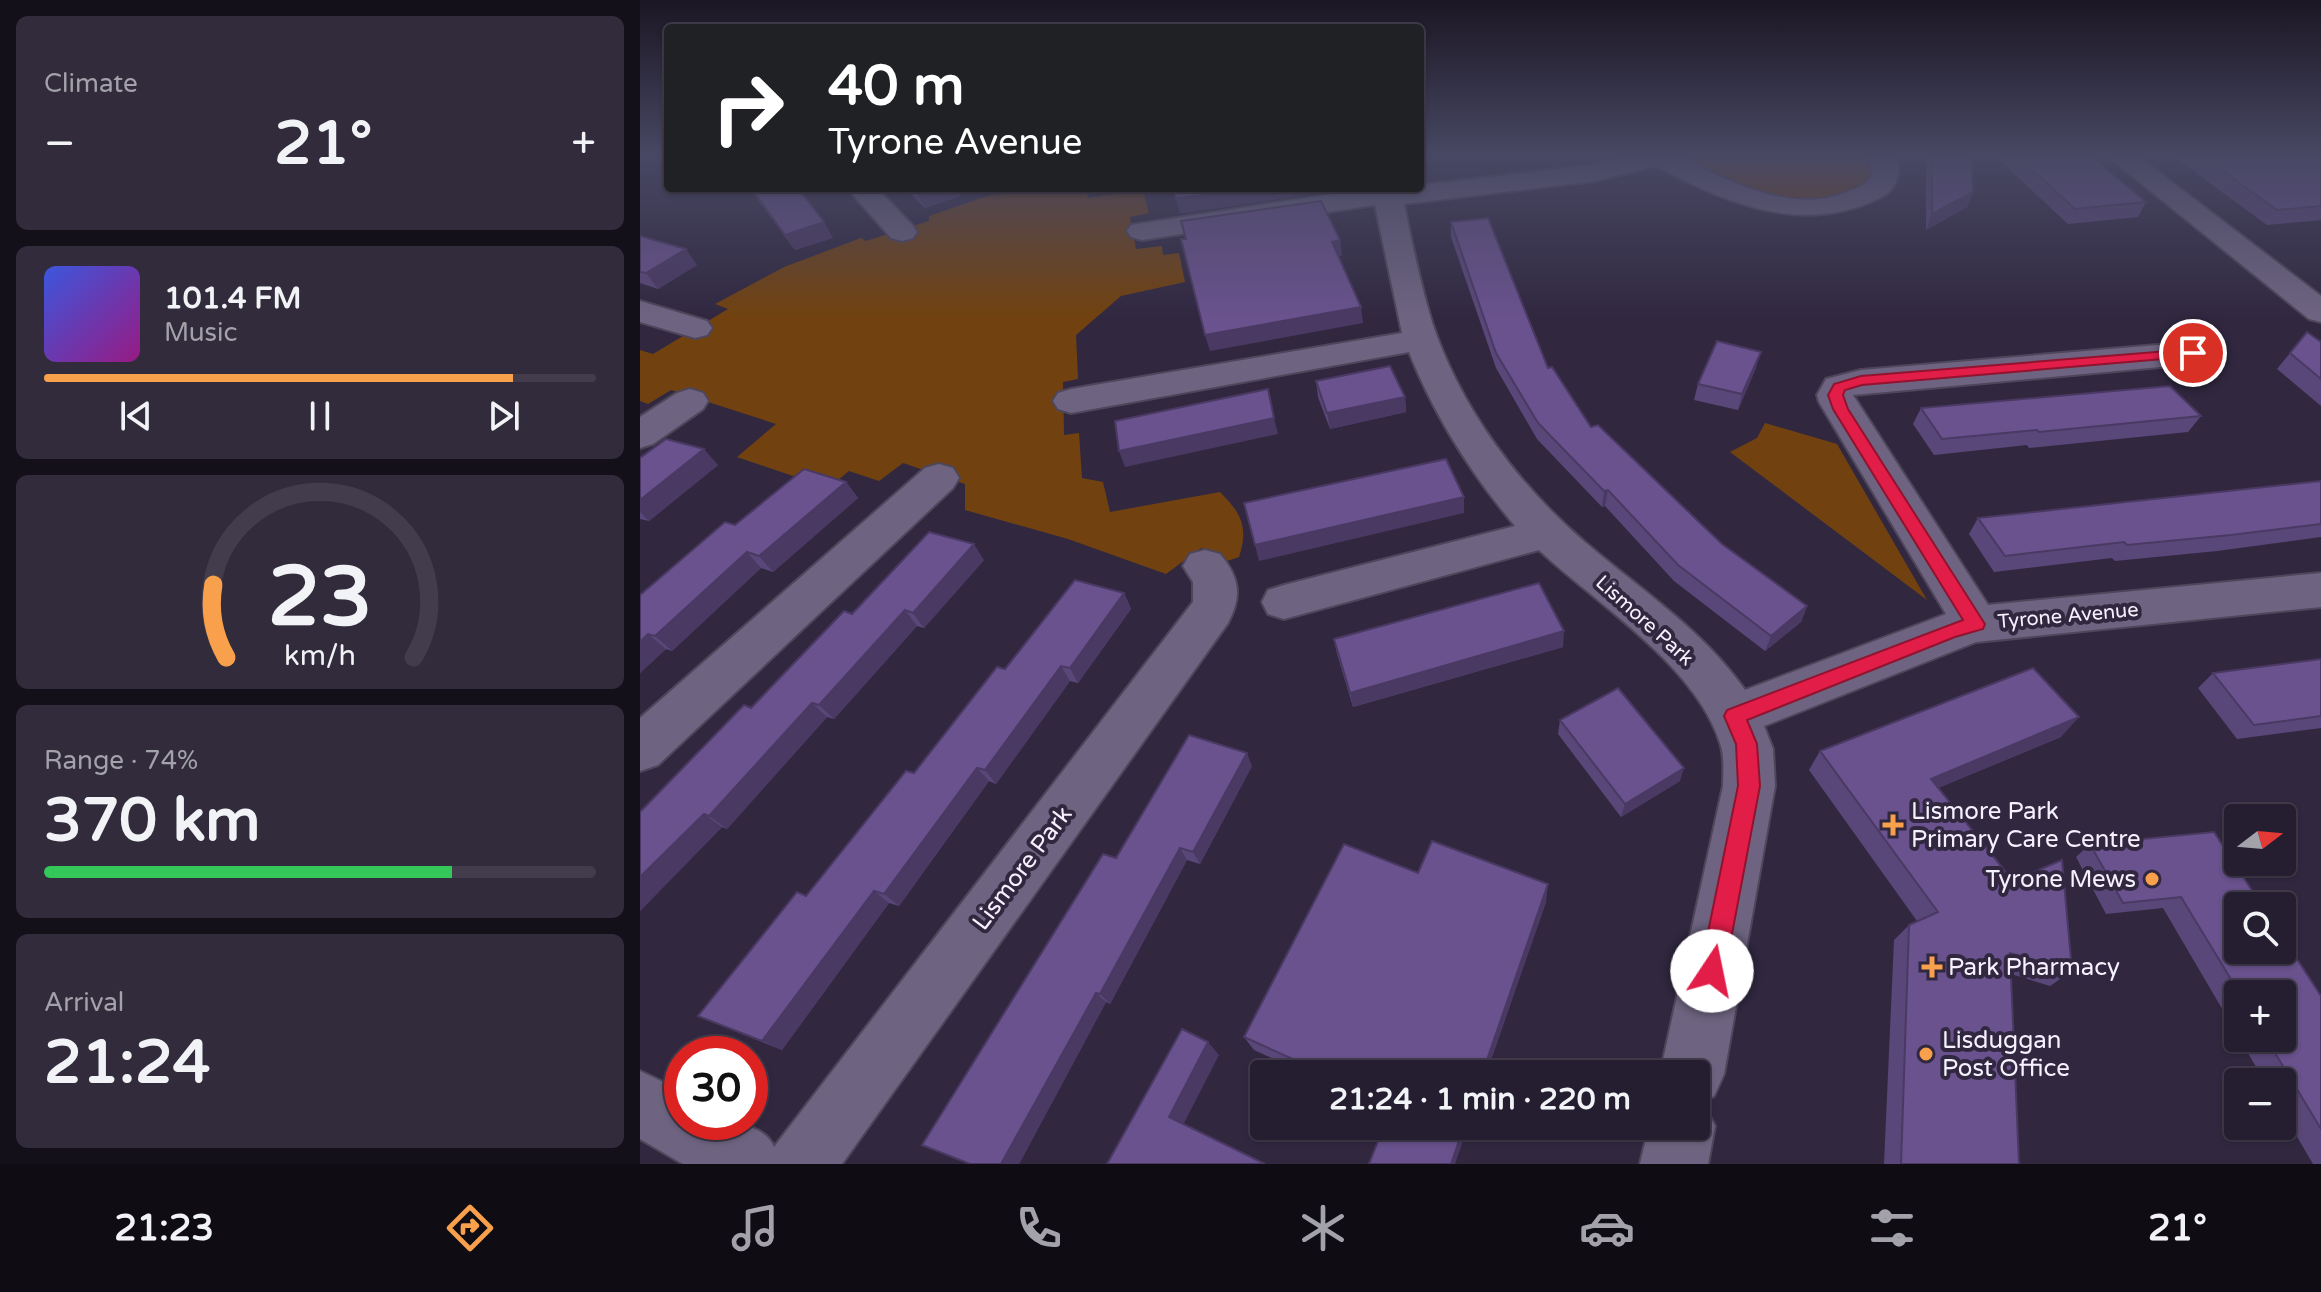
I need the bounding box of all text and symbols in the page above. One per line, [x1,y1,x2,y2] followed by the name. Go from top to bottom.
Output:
[828,53,964,120] text: 40 m
[696,56,800,160] icon: right
[44,68,138,99] text: Climate
[274,108,372,180] text: 21°
[44,118,75,171] text: −
[571,118,596,171] text: +
[828,121,1082,164] text: Tyrone Avenue
[164,280,302,317] text: 101.4 FM
[164,317,237,348] text: Music
[2159,319,2227,387] pin
[2171,331,2215,375] icon: arrive
[114,394,158,438] icon: previous
[298,394,342,438] icon: pause
[482,394,526,438] icon: next
[268,548,372,648] text: 23
[1591,571,1698,671] street label: Lismore Park
[1997,598,2140,634] street label: Tyrone Avenue
[284,639,356,673] text: km/h
[44,745,198,776] text: Range · 74%
[44,785,260,857] text: 370 km
[1911,797,2141,854] place label: Lismore Park Primary Care Centre
[966,801,1078,936] street label: Lismore Park
[2224,804,2296,876] north arrow
[2224,804,2296,1140] map controls
[1882,814,1904,836] marker: Lismore Park Primary Care Centre
[1985,865,2136,894] place label: Tyrone Mews
[2143,870,2161,888] marker: Tyrone Mews
[2224,892,2296,964] button: search
[1670,929,1754,1013] position arrow
[1948,953,2120,982] place label: Park Pharmacy
[1923,958,1941,976] marker: Park Pharmacy
[2224,980,2296,1052] button: +
[44,987,124,1018] text: Arrival
[1942,1026,2070,1083] place label: Lisduggan Post Office
[44,1027,210,1099] text: 21:24
[664,1036,768,1140] speed limit sign: 30
[1917,1045,1935,1063] marker: Lisduggan Post Office
[2224,1068,2296,1140] button: −
[1329,1081,1631,1118] text: 21:24 · 1 min · 220 m
[442,1200,498,1256] icon: directions
[727,1200,783,1256] icon: music
[1011,1200,1067,1256] icon: phone
[1295,1200,1351,1256] icon: climate
[1579,1200,1635,1256] icon: car
[1864,1200,1920,1256] icon: filters
[114,1207,214,1250] text: 21:23
[2148,1207,2207,1250] text: 21°

